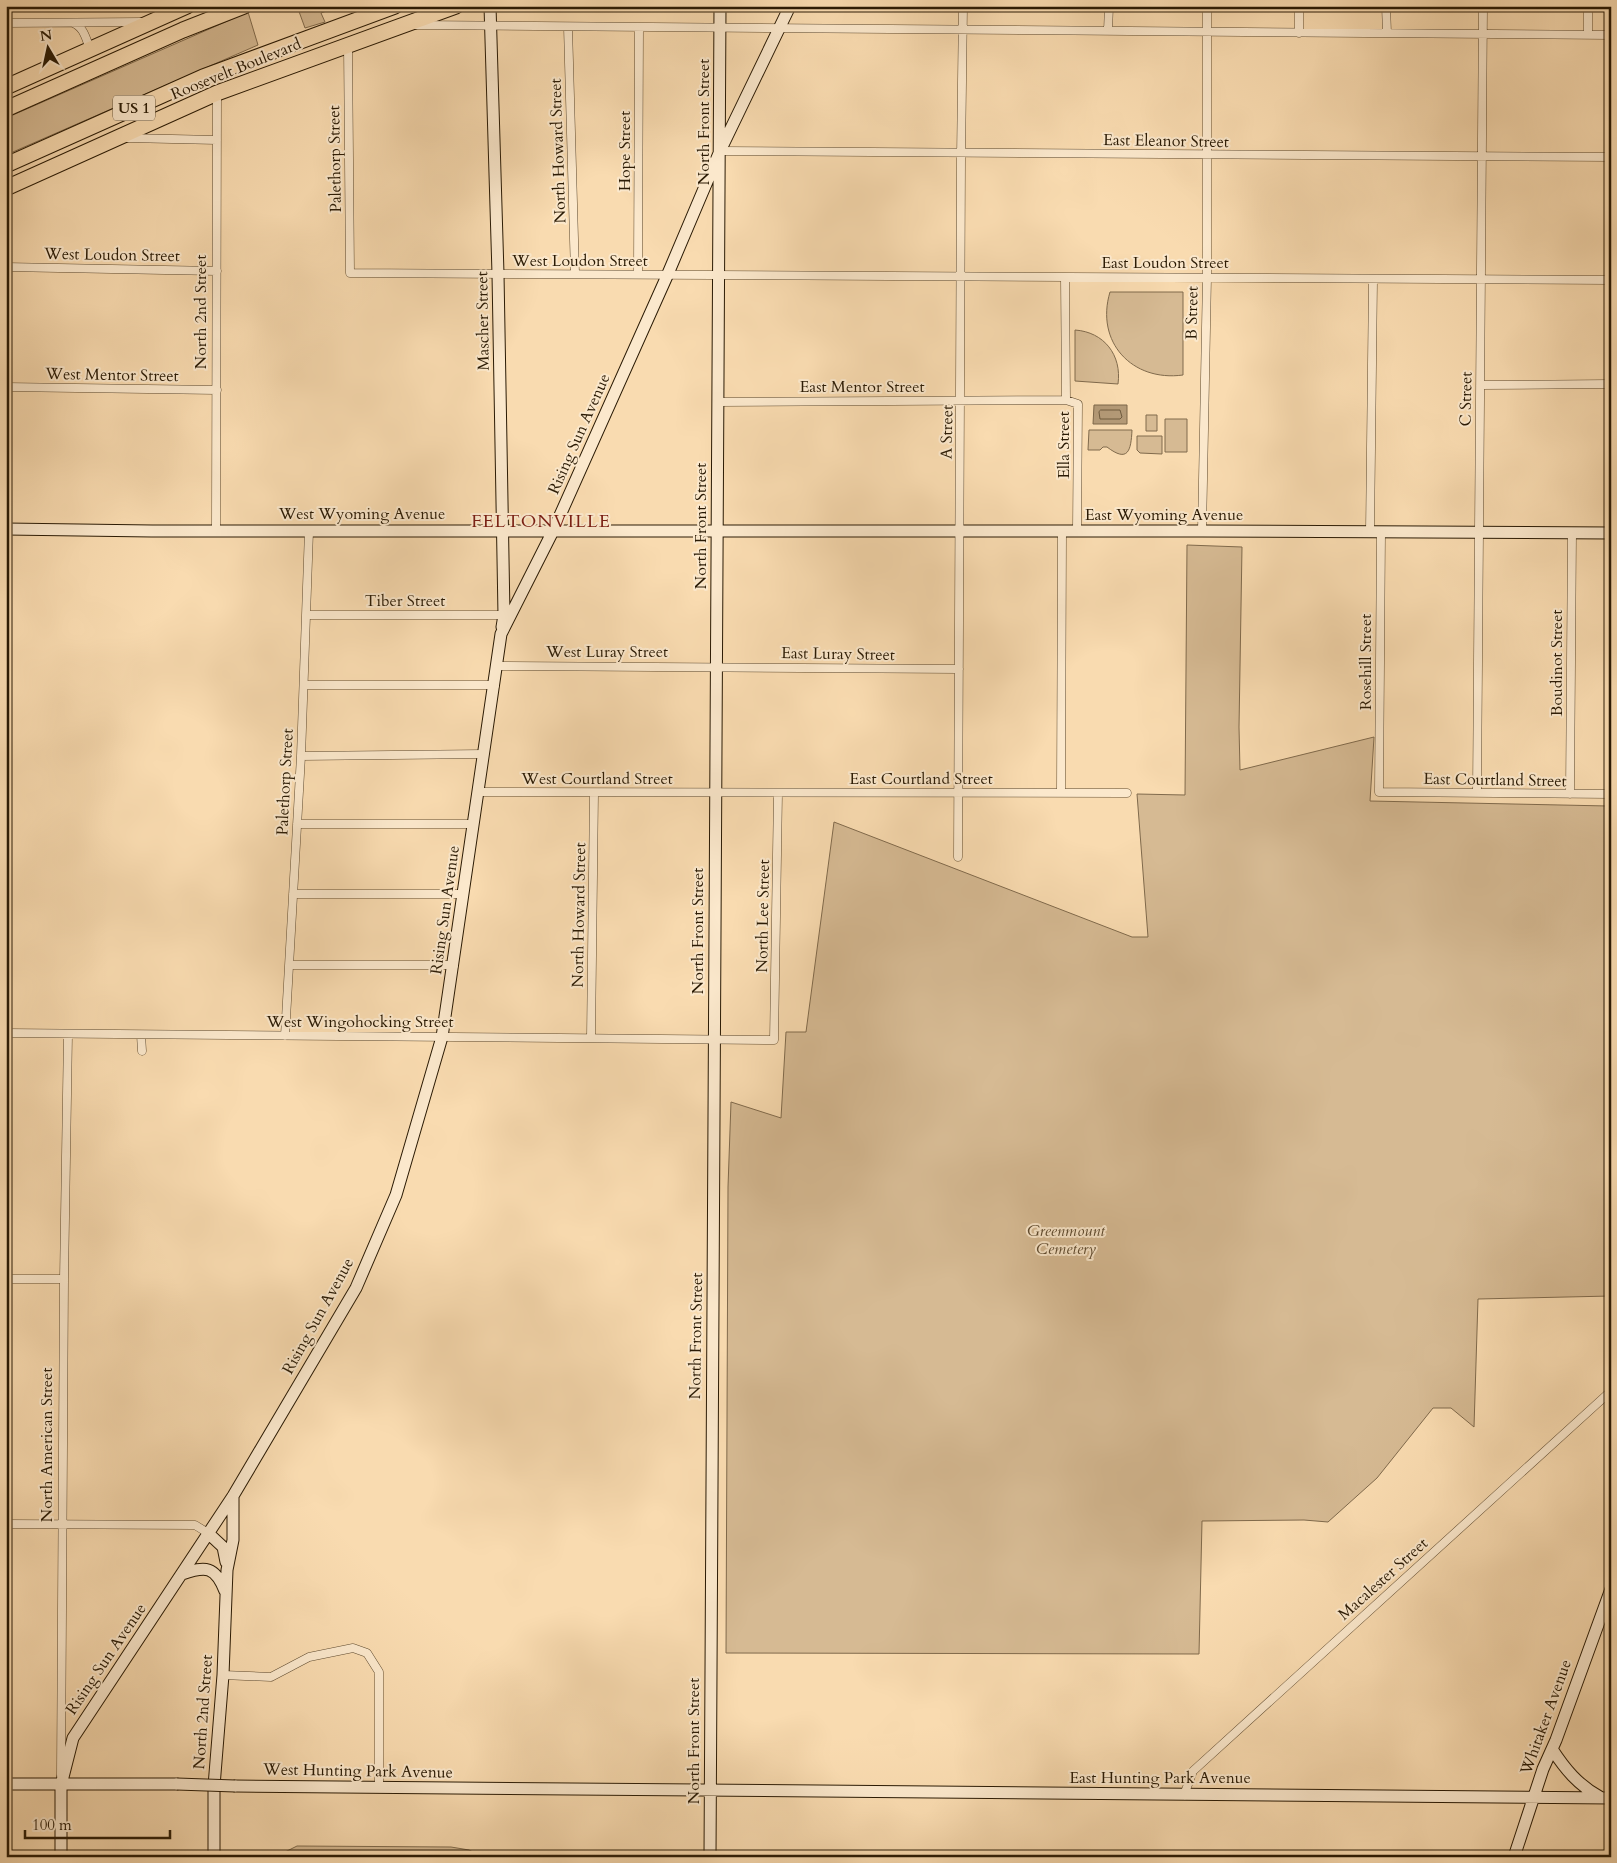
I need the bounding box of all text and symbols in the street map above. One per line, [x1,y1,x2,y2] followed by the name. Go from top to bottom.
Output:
[22,22,72,72] north arrow
[39,25,54,46] text: N
[168,33,305,105] street label: Roosevelt Boulevard
[693,59,715,185] street label: North Front Street
[544,78,572,224] street label: North Howard Street
[113,96,155,120] road number: US 1
[323,105,347,213] street label: Palethorp Street
[614,111,636,191] street label: Hope Street
[1103,129,1229,153] street label: East Eleanor Street
[43,243,180,267] street label: West Loudon Street
[511,250,648,272] street label: West Loudon Street
[1101,252,1229,274] street label: East Loudon Street
[190,255,212,369] street label: North 2nd Street
[471,271,495,371] street label: Mascher Street
[1181,286,1203,340] street label: B Street
[44,363,179,387] street label: West Mentor Street
[543,370,615,498] street label: Rising Sun Avenue
[1455,371,1477,427] street label: C Street
[799,376,925,398] street label: East Mentor Street
[936,405,958,459] street label: A Street
[1053,411,1075,479] street label: Ella Street
[690,463,712,589] street label: North Front Street
[278,503,445,525] street label: West Wyoming Avenue
[1085,504,1243,526] street label: East Wyoming Avenue
[471,509,611,534] district label: FELTONVILLE
[365,590,445,612] street label: Tiber Street
[1546,610,1568,716] street label: Boudinot Street
[1355,614,1377,710] street label: Rosehill Street
[545,641,668,663] street label: West Luray Street
[781,642,895,666] street label: East Luray Street
[271,728,299,836] street label: Palethorp Street
[520,768,673,790] street label: West Courtland Street
[849,768,993,790] street label: East Courtland Street
[1423,768,1567,792] street label: East Courtland Street
[567,842,591,988] street label: North Howard Street
[425,844,465,976] street label: Rising Sun Avenue
[751,859,775,973] street label: North Lee Street
[687,868,709,994] street label: North Front Street
[265,1011,454,1033] street label: West Wingohocking Street
[1027,1220,1105,1260] park label: Greenmount Cemetery
[277,1254,359,1378] street label: Rising Sun Avenue
[684,1272,708,1400] street label: North Front Street
[36,1368,58,1522] street label: North American Street
[1333,1533,1433,1625] street label: Macalester Street
[61,1599,151,1719] street label: Rising Sun Avenue
[188,1654,218,1770] street label: North 2nd Street
[1515,1656,1577,1778] street label: Whitaker Avenue
[683,1678,705,1804] street label: North Front Street
[262,1758,453,1784] street label: West Hunting Park Avenue
[1069,1767,1251,1789] street label: East Hunting Park Avenue
[25,1808,170,1840] scale bar
[32,1815,72,1835] text: 100 m

